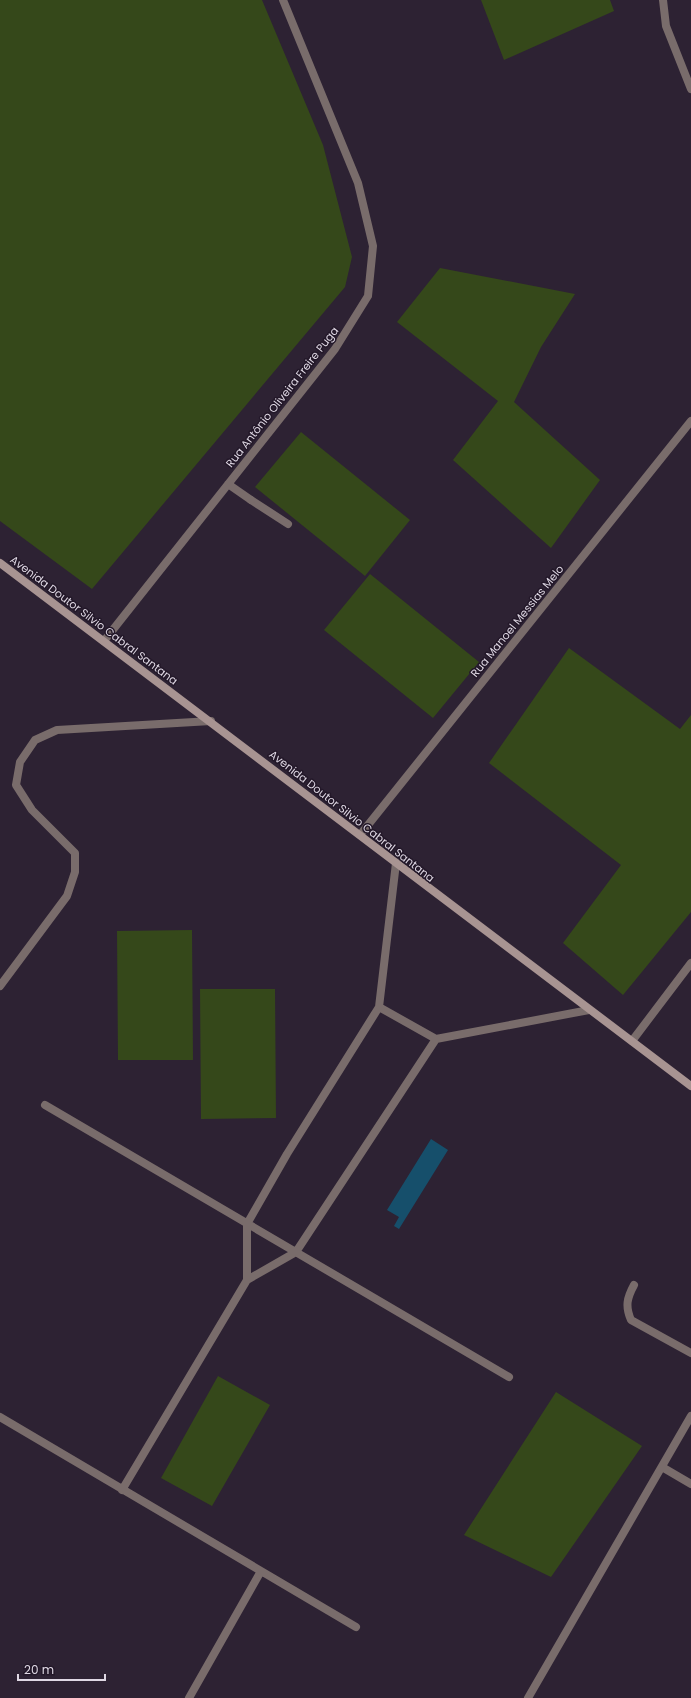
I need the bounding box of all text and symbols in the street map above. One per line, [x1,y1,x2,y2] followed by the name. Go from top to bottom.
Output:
[222,323,342,471] street label: Rua Antônio Oliveira Freire Puga
[7,552,181,688] street label: Avenida Doutor Silvio Cabral Santana
[467,561,567,681] street label: Rua Manoel Messias Melo
[266,746,438,886] street label: Avenida Doutor Silvio Cabral Santana
[18,1656,105,1682] scale bar
[24,1661,54,1678] text: 20 m

